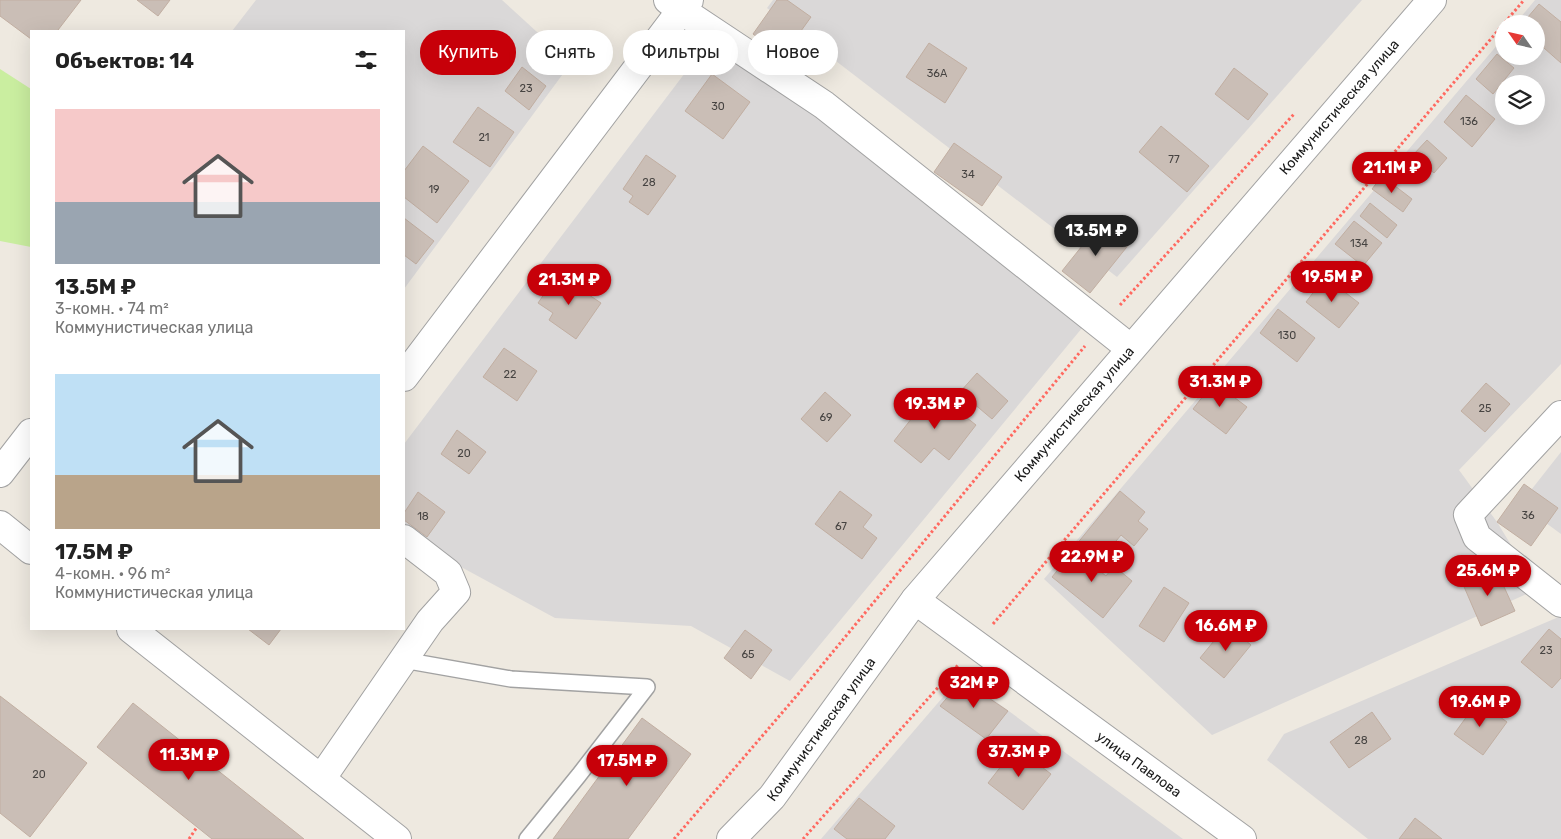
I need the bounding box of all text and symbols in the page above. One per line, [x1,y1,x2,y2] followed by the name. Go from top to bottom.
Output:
[1495,15,1545,65] north arrow
[1495,15,1545,125] map controls
[420,30,516,75] chip: Купить
[526,30,613,75] chip: Снять
[623,30,738,75] chip: Фильтры
[748,30,838,75] chip: Новое
[1276,36,1403,178] street label: Коммунистическая улица
[352,46,380,74] icon: filters
[55,48,194,73] text: Объектов: 14
[927,67,948,80] house number: 36А
[1495,75,1545,125] button: layers
[519,82,533,95] house number: 23
[711,100,725,113] house number: 30
[1460,115,1478,128] house number: 136
[478,131,490,144] house number: 21
[173,141,263,231] icon: home
[1346,152,1438,194] pin: 21.1M ₽
[1168,153,1180,166] house number: 77
[1363,158,1421,177] text: 21.1M ₽
[961,168,975,181] house number: 34
[642,176,656,189] house number: 28
[428,183,440,196] house number: 19
[1050,214,1142,257] pin: 13.5M ₽
[1065,221,1127,240] text: 13.5M ₽
[1350,237,1368,250] house number: 134
[1286,260,1378,303] pin: 19.5M ₽
[523,264,615,306] pin: 21.3M ₽
[1302,267,1362,286] text: 19.5M ₽
[538,270,600,289] text: 21.3M ₽
[55,274,136,299] text: 13.5M ₽
[55,299,169,318] text: 3-комн. · 74 m²
[55,318,253,337] text: Коммунистическая улица
[1278,329,1296,342] house number: 130
[1011,343,1138,485] street label: Коммунистическая улица
[1174,366,1266,408] pin: 31.3M ₽
[504,368,516,381] house number: 22
[1189,372,1251,391] text: 31.3M ₽
[889,388,981,430] pin: 19.3M ₽
[905,394,965,413] text: 19.3M ₽
[1479,402,1492,415] house number: 25
[173,406,263,496] icon: home
[819,411,833,424] house number: 69
[457,447,471,460] house number: 20
[1521,509,1535,522] house number: 36
[417,510,429,523] house number: 18
[835,520,847,533] house number: 67
[55,539,133,564] text: 17.5M ₽
[1046,540,1138,583] pin: 22.9M ₽
[1060,547,1124,566] text: 22.9M ₽
[1442,554,1534,597] pin: 25.6M ₽
[1456,561,1520,580] text: 25.6M ₽
[55,564,170,583] text: 4-комн. · 96 m²
[55,583,253,602] text: Коммунистическая улица
[1180,610,1272,652] pin: 16.6M ₽
[1195,616,1257,635] text: 16.6M ₽
[1539,644,1553,657] house number: 23
[741,648,755,661] house number: 65
[763,654,879,805] street label: Коммунистическая улица
[939,666,1009,709] pin: 32M ₽
[949,673,999,692] text: 32M ₽
[1434,686,1526,728] pin: 19.6M ₽
[1450,692,1510,711] text: 19.6M ₽
[1093,728,1185,801] street label: улица Павлова
[1354,734,1368,747] house number: 28
[973,736,1065,778] pin: 37.3M ₽
[143,738,235,781] pin: 11.3M ₽
[988,742,1050,761] text: 37.3M ₽
[581,744,673,787] pin: 17.5M ₽
[159,745,219,764] text: 11.3M ₽
[597,751,657,770] text: 17.5M ₽
[32,768,46,781] house number: 20

